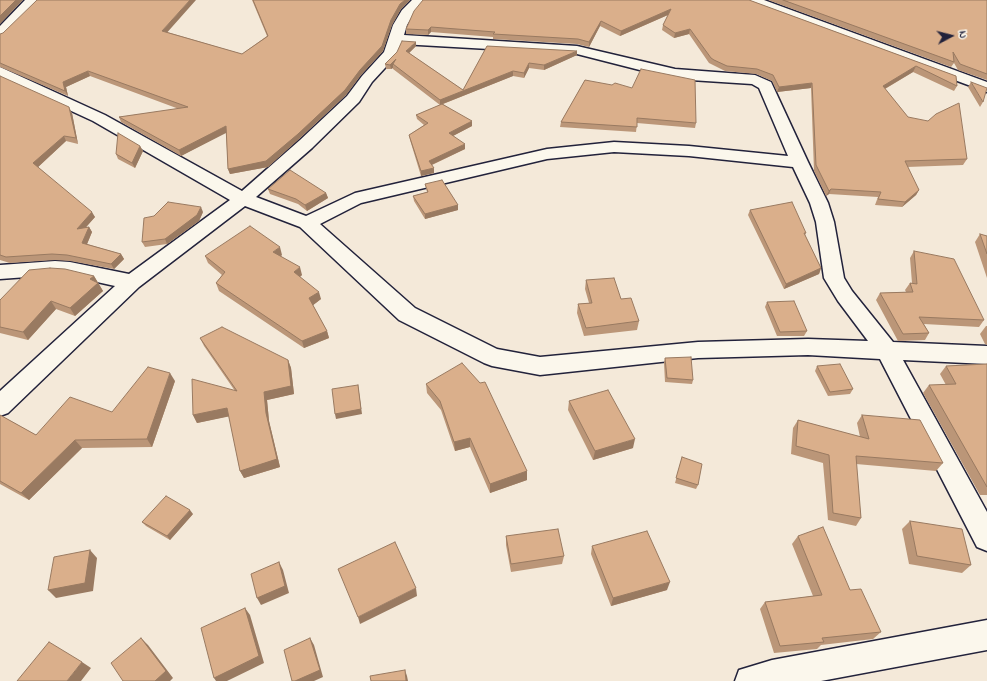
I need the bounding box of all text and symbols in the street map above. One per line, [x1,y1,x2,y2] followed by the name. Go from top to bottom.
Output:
[931,16,971,56] north arrow
[955,30,971,39] text: N

